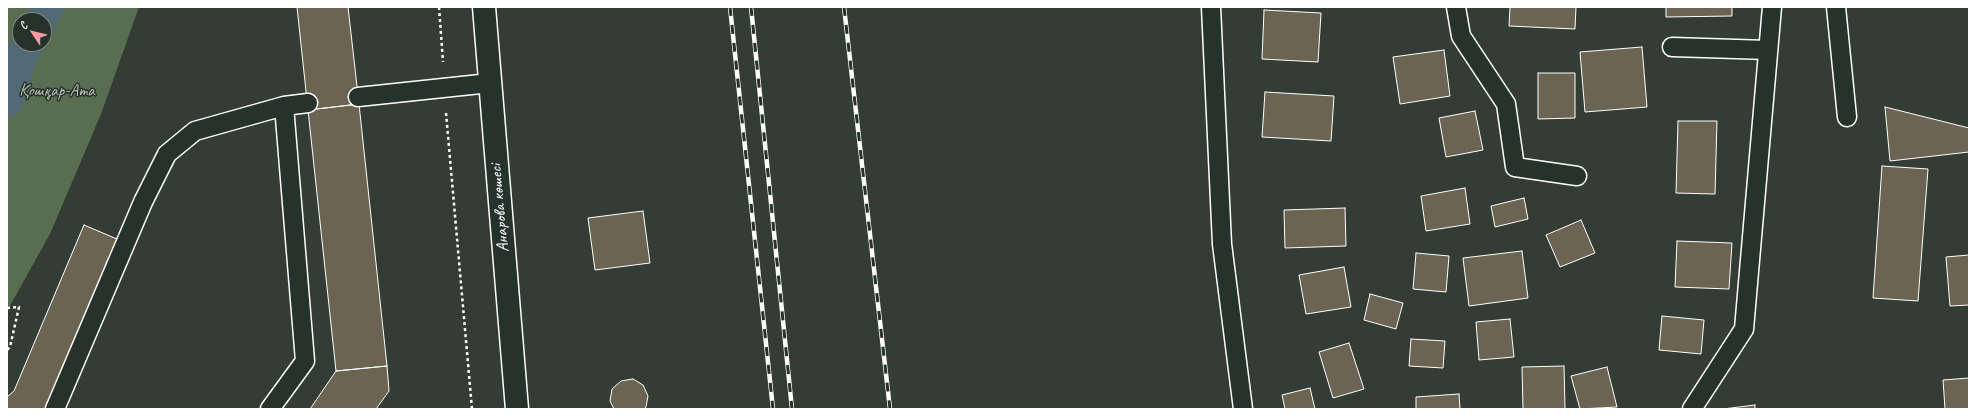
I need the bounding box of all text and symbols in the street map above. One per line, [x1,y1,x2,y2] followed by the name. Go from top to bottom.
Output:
[12,12,52,52] north arrow
[16,19,30,32] text: С
[19,82,95,102] park label: Қошқар-Ата
[486,163,514,253] street label: Анарова көшесі

